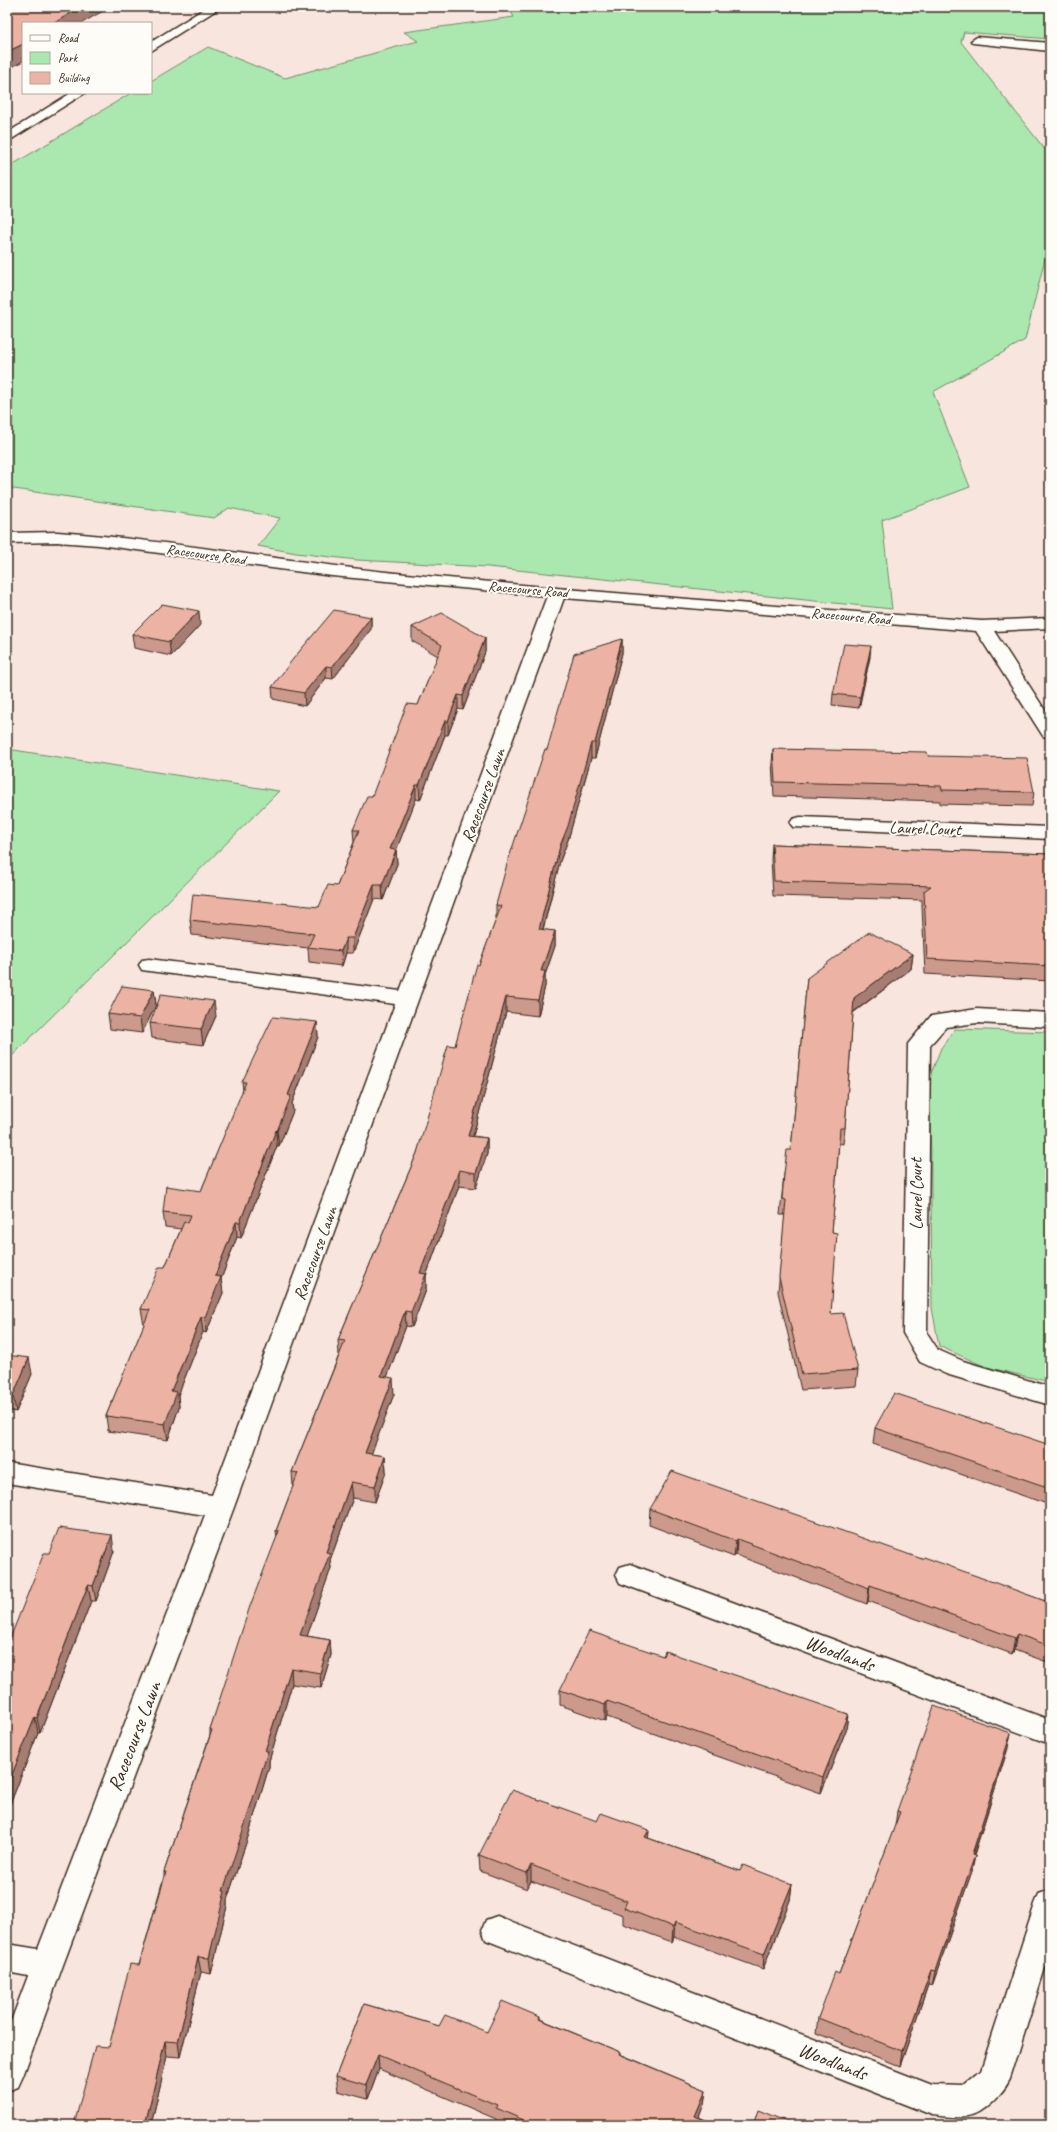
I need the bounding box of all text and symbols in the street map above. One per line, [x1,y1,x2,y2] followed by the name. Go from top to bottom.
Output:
[22,22,152,94] legend
[58,30,80,46] text: Road
[58,50,79,66] text: Park
[58,70,90,86] text: Building
[165,541,249,569] street label: Racecourse Road
[487,578,571,602] street label: Racecourse Road
[810,605,894,629] street label: Racecourse Road
[457,744,511,845] street label: Racecourse Lawn
[889,817,964,840] street label: Laurel Court
[906,1156,927,1230] street label: Laurel Court
[289,1202,343,1303] street label: Racecourse Lawn
[802,1629,880,1678] street label: Woodlands
[102,1677,167,1795] street label: Racecourse Lawn
[795,2037,873,2087] street label: Woodlands

